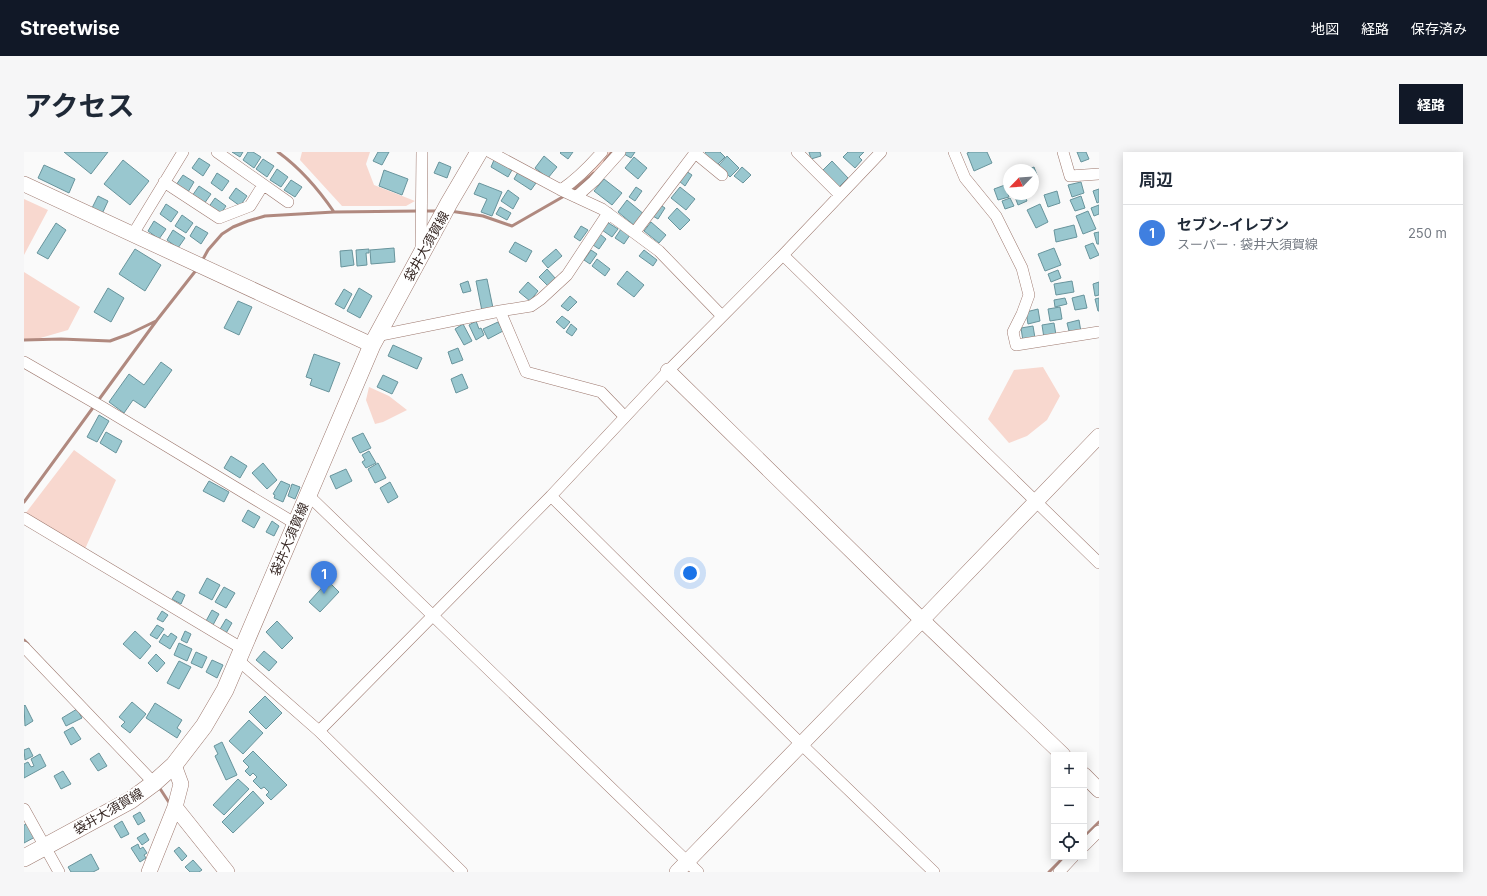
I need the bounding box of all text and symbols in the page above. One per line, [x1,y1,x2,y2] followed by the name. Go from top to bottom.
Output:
[20,17,120,40] text: Streetwise
[1311,20,1339,37] text: 地図
[1361,20,1389,37] text: 経路
[1411,20,1467,37] text: 保存済み
[1399,84,1463,124] button: 経路
[24,89,135,123] text: アクセス
[1003,164,1039,200] north arrow
[1139,170,1173,190] text: 周辺
[400,208,452,284] street label: 袋井大須賀線
[1177,215,1289,234] text: セブン-イレブン
[1149,225,1155,241] text: 1
[1408,225,1447,241] text: 250 m
[1177,236,1318,252] text: スーパー · 袋井大須賀線
[266,500,312,578] street label: 袋井大須賀線
[311,561,337,594] pin: 1
[680,563,700,583] your location
[1051,752,1087,860] map controls
[1051,752,1087,788] button: +
[70,785,146,837] street label: 袋井大須賀線
[1051,788,1087,824] button: −
[1051,824,1087,860] button: locate

